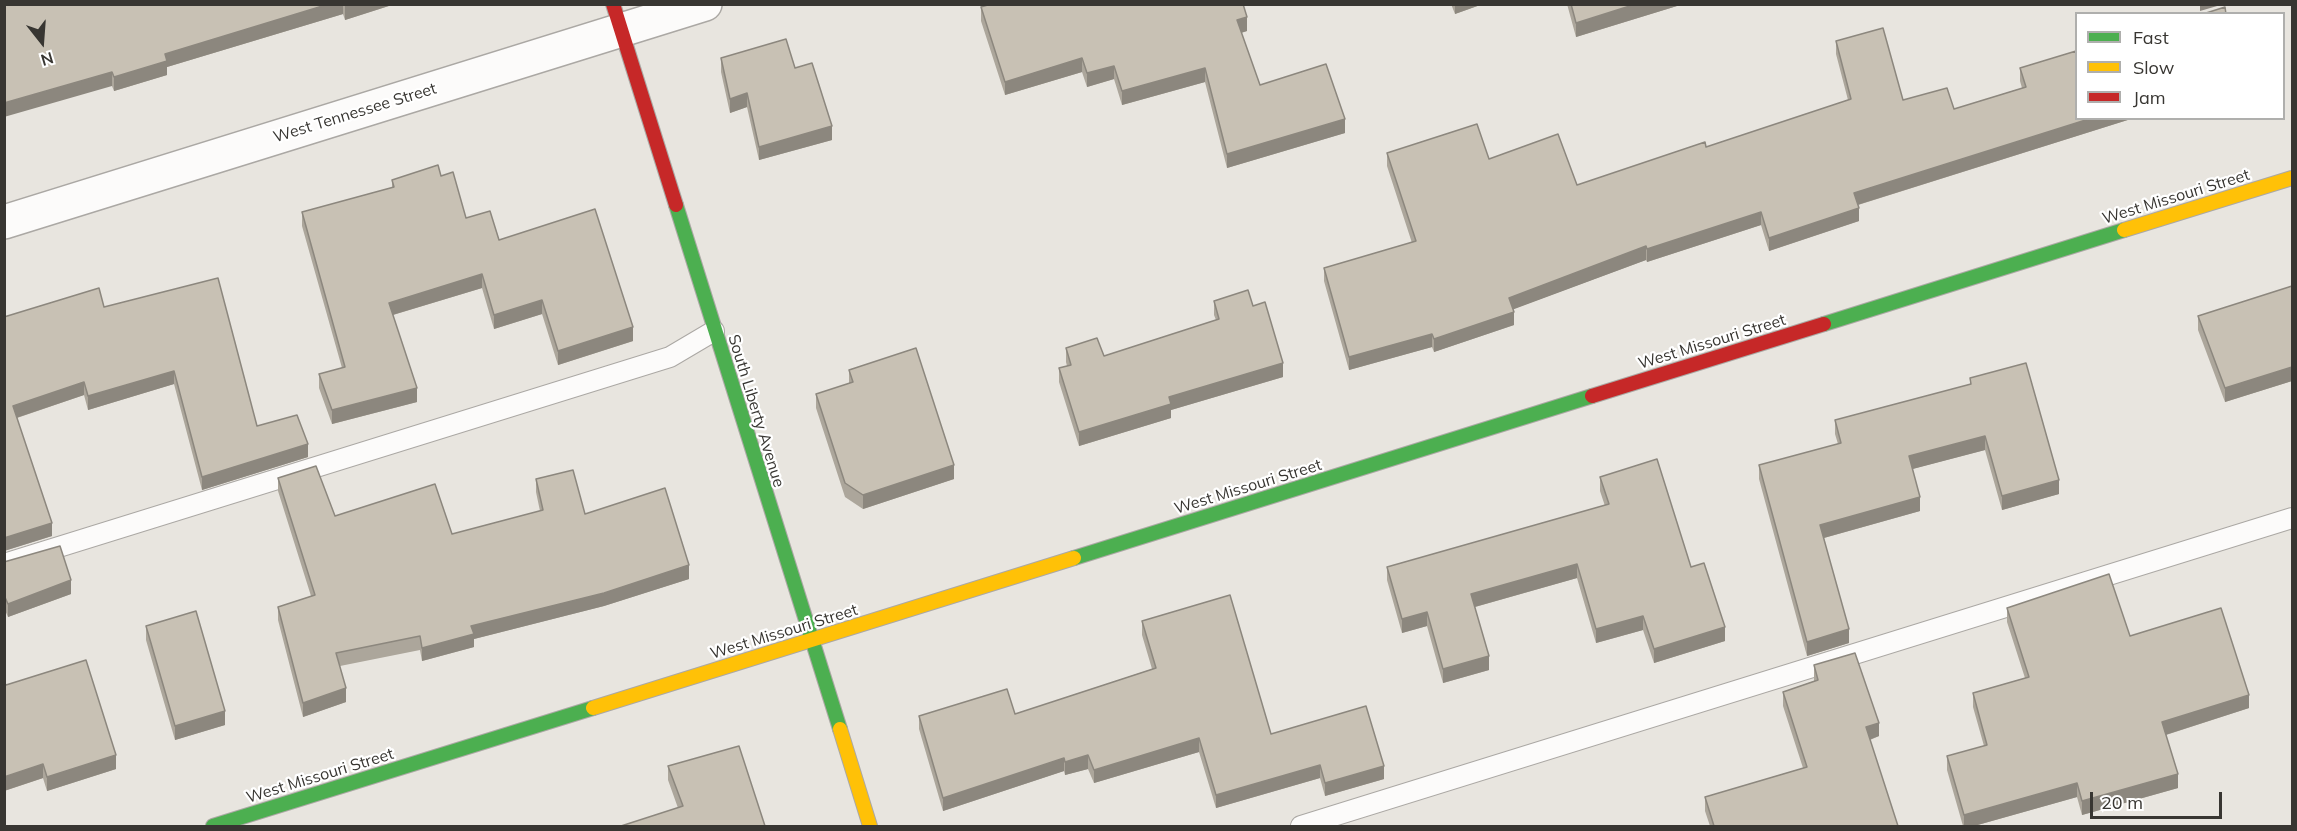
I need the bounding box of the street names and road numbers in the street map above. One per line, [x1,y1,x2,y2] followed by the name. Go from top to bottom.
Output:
[271,79,439,147] street label: West Tennessee Street
[2100,165,2252,229] street label: West Missouri Street
[1636,310,1788,374] street label: West Missouri Street
[724,332,788,490] street label: South Liberty Avenue
[1172,455,1324,519] street label: West Missouri Street
[708,600,860,664] street label: West Missouri Street
[244,744,396,808] street label: West Missouri Street

